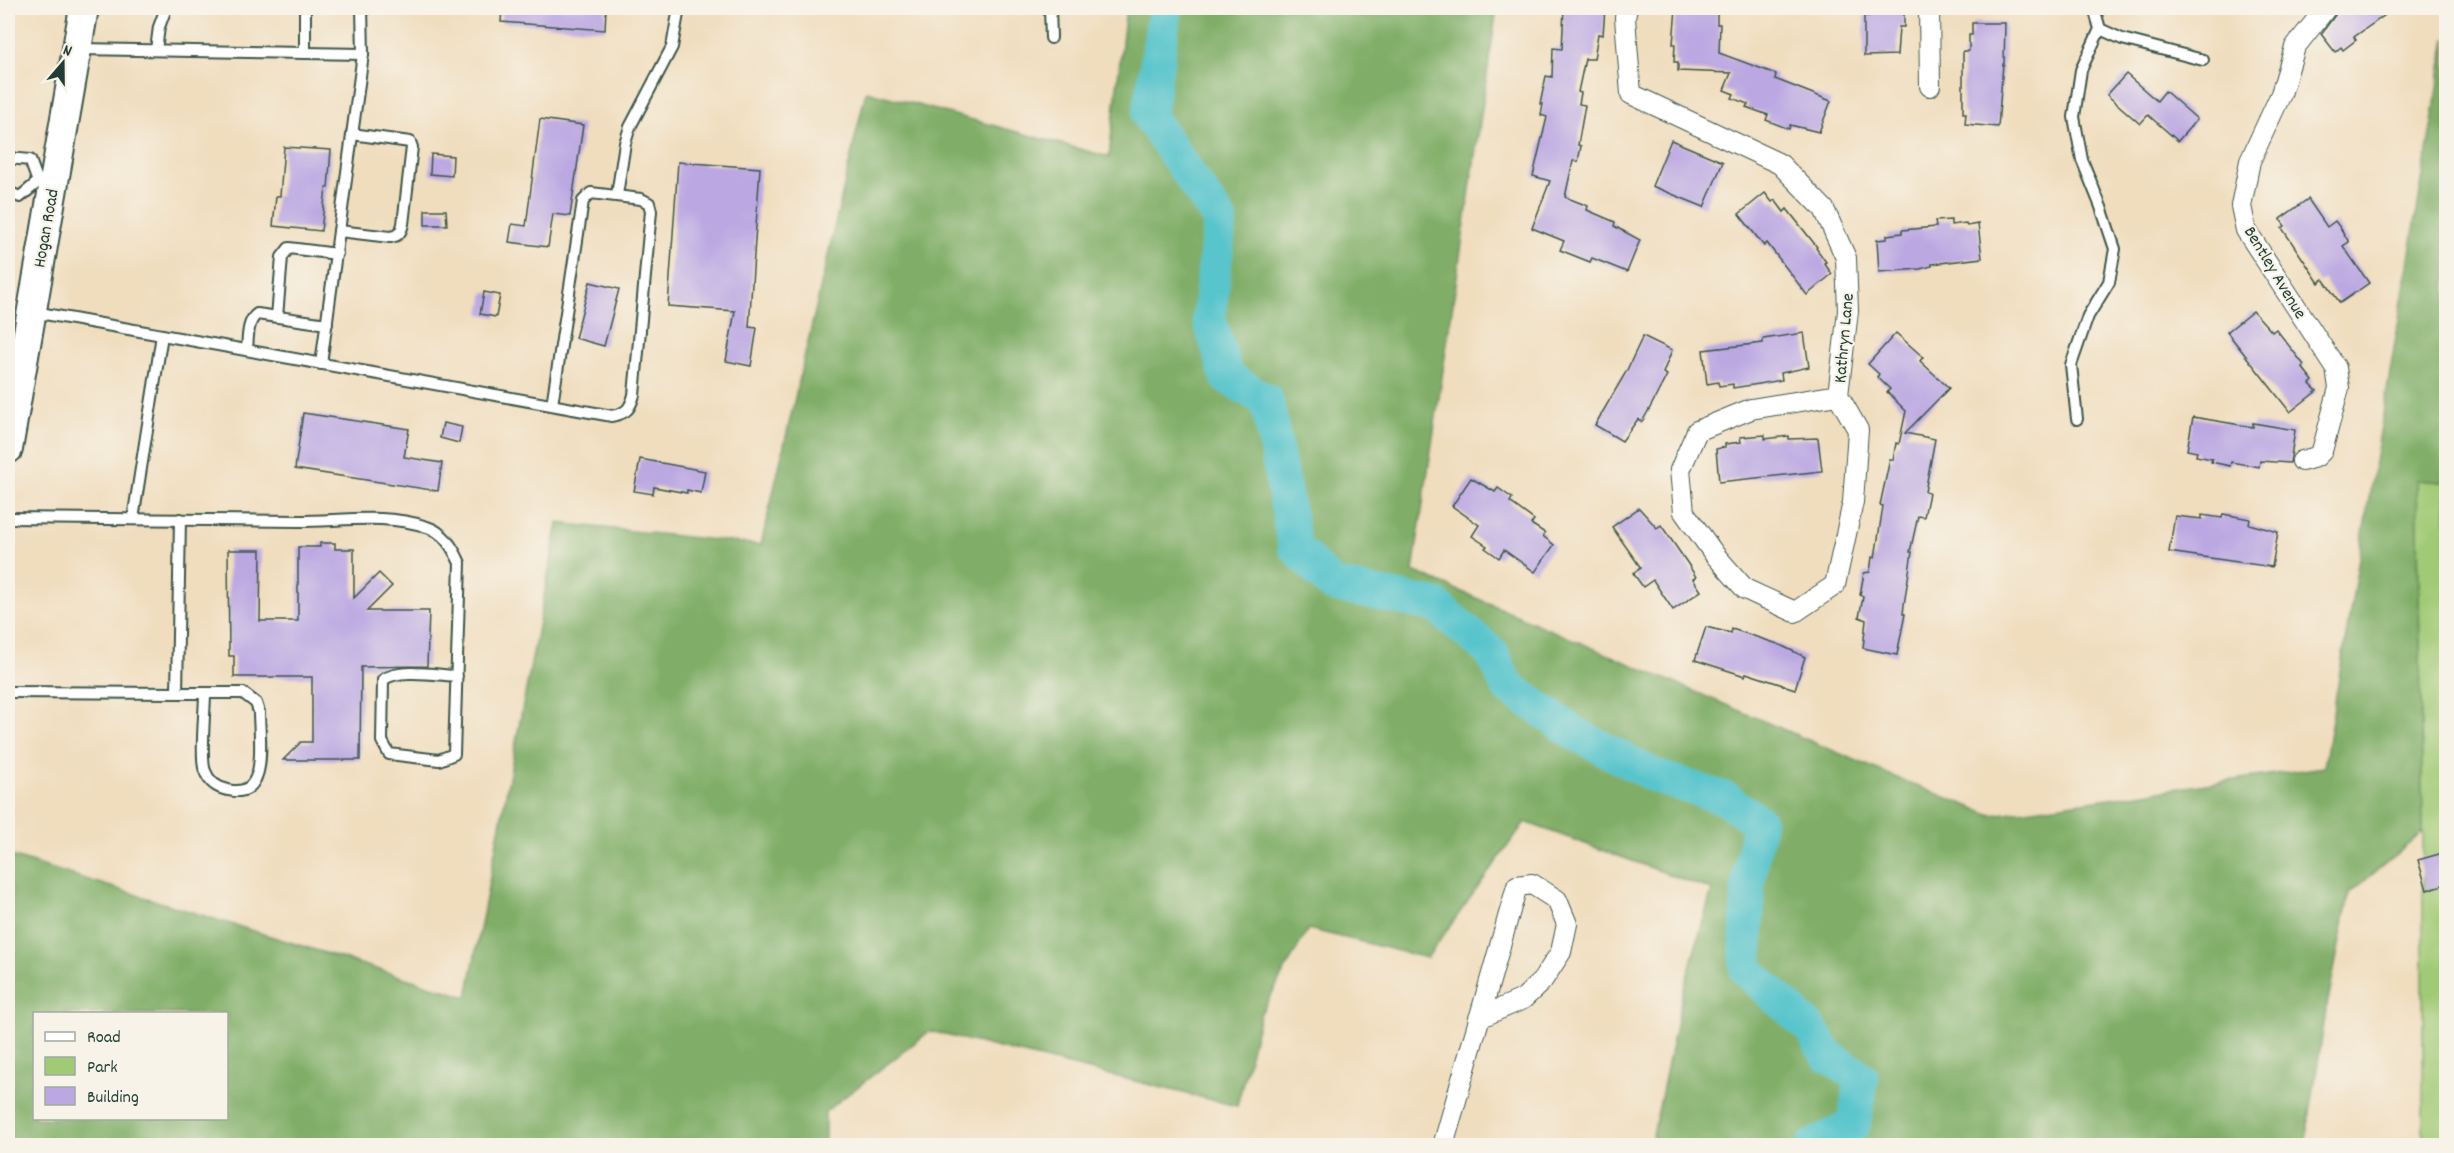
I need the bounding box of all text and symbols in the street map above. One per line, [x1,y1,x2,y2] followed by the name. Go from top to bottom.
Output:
[33,33,93,93] north arrow
[60,39,75,63] text: N
[28,187,67,270] street label: Hogan Road
[2236,222,2311,324] street label: Bentley Avenue
[1829,292,1862,384] street label: Kathryn Lane
[33,1012,228,1120] legend
[87,1026,121,1051] text: Road
[87,1056,118,1081] text: Park
[87,1086,139,1111] text: Building

